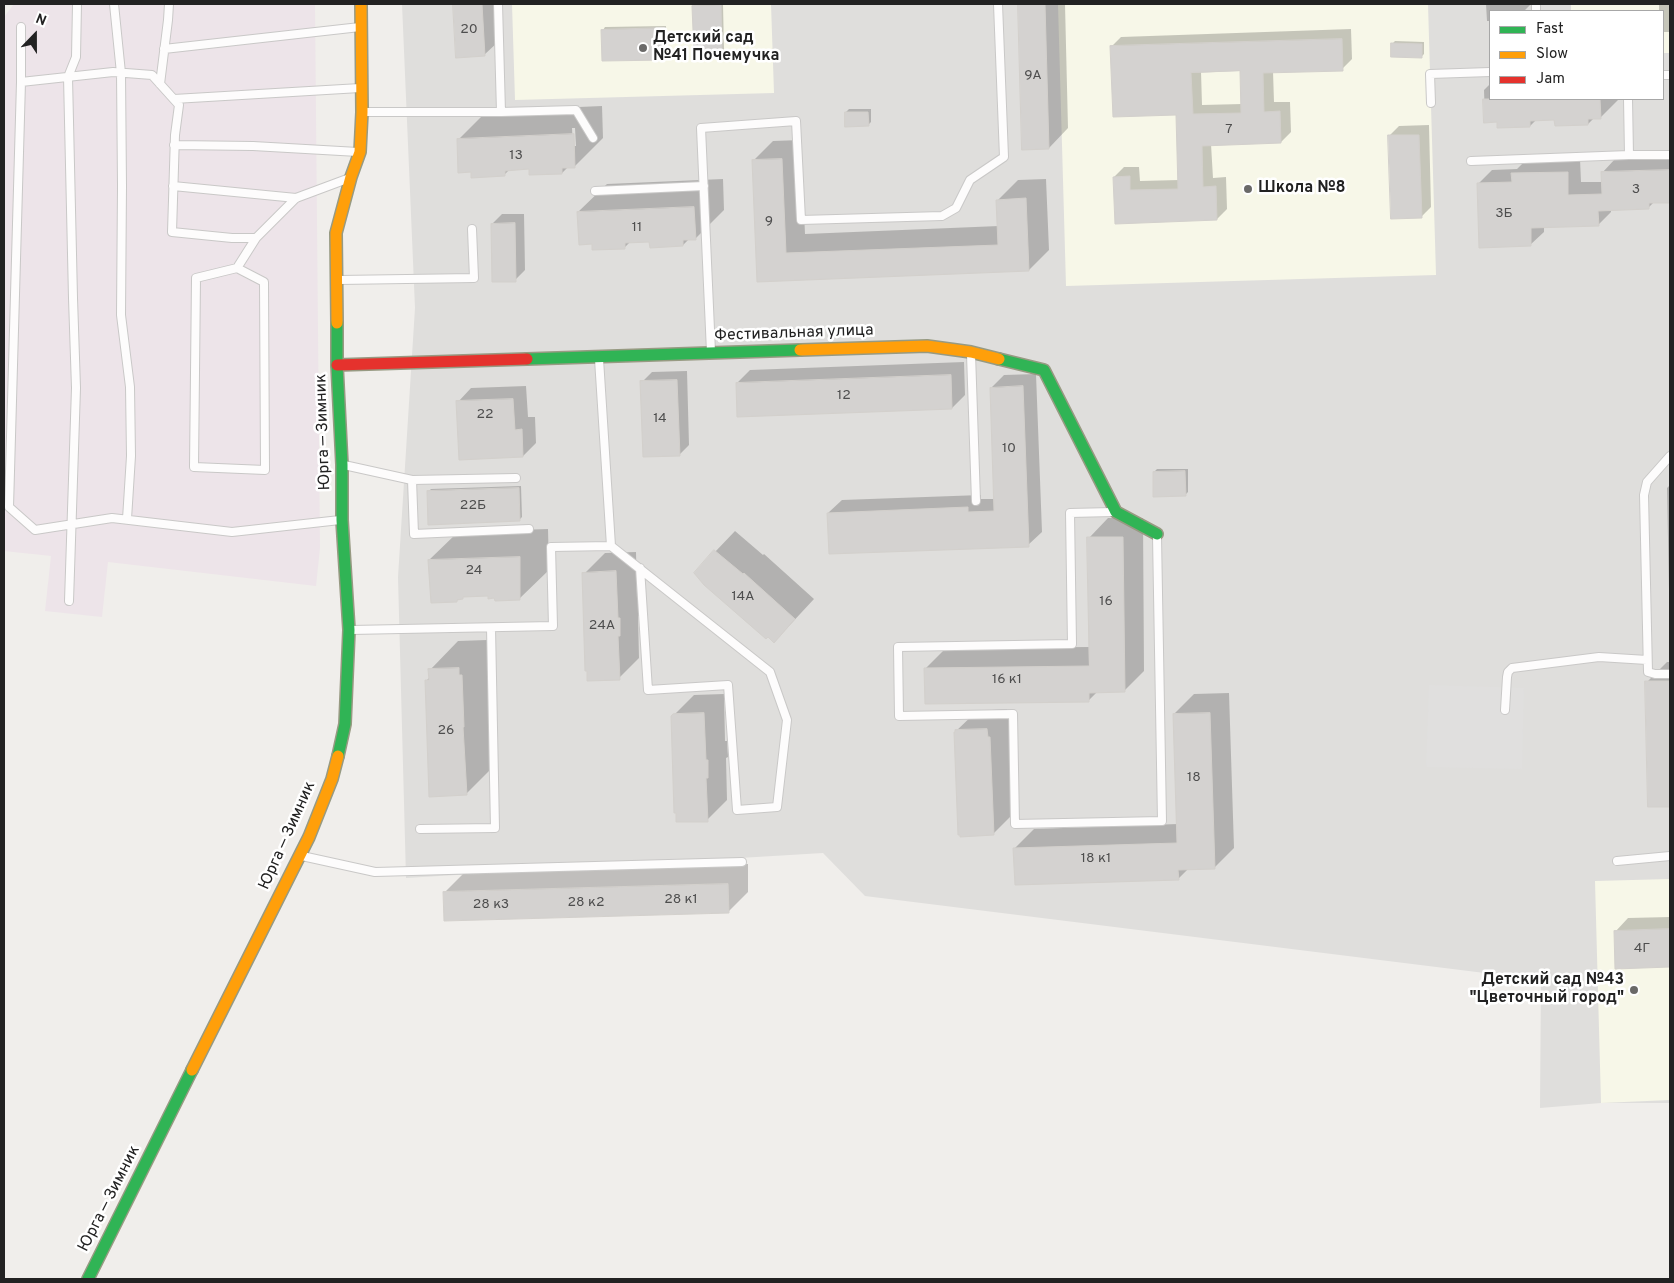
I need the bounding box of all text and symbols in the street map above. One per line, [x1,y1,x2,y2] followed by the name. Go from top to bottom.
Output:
[10,10,60,60] north arrow
[1489,10,1664,100] legend
[33,11,49,30] text: N
[1536,20,1564,39] text: Fast
[460,22,478,38] house number: 20
[653,29,780,67] place label: Детский сад №41 Почемучка
[637,42,649,54] marker: Детский сад №41 Почемучка
[1536,45,1568,64] text: Slow
[1024,68,1042,84] house number: 9А
[1536,70,1565,89] text: Jam
[1225,122,1233,138] house number: 7
[509,148,523,164] house number: 13
[1258,179,1346,199] place label: Школа №8
[1632,182,1640,198] house number: 3
[1242,183,1254,195] marker: Школа №8
[1495,206,1513,222] house number: 3Б
[765,214,773,230] house number: 9
[632,220,642,236] house number: 11
[714,322,874,346] street label: Фестивальная улица
[312,373,336,491] street label: Юрга — Зимник
[837,388,851,404] house number: 12
[476,407,494,423] house number: 22
[653,411,667,427] house number: 14
[1002,441,1016,457] house number: 10
[460,498,486,514] house number: 22Б
[465,563,483,579] house number: 24
[732,589,754,605] house number: 14А
[1099,594,1113,610] house number: 16
[589,618,615,634] house number: 24А
[992,672,1022,688] house number: 16 к1
[438,723,454,739] house number: 26
[1187,770,1201,786] house number: 18
[256,779,320,893] street label: Юрга — Зимник
[1081,851,1111,867] house number: 18 к1
[664,892,698,908] house number: 28 к1
[568,895,604,911] house number: 28 к2
[473,897,509,913] house number: 28 к3
[1634,941,1650,957] house number: 4Г
[1469,971,1624,1009] place label: Детский сад №43 "Цветочный город"
[1628,984,1640,996] marker: Детский сад №43 "Цветочный город"
[75,1143,145,1255] street label: Юрга — Зимник

